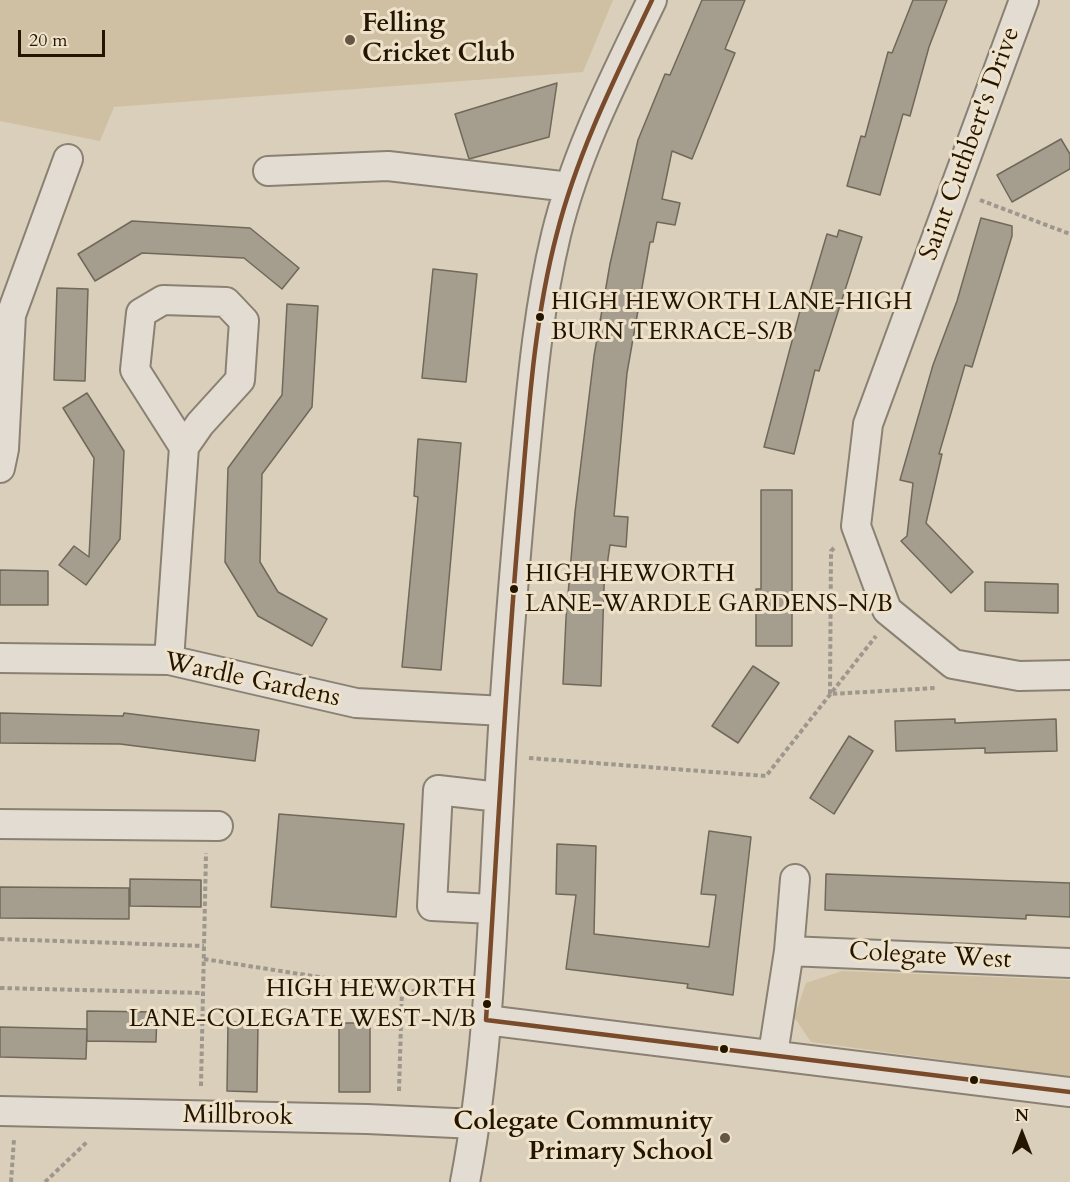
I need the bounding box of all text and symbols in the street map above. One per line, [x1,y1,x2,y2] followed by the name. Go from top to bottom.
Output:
[362,9,515,70] place label: Felling Cricket Club
[21,18,108,56] scale bar
[914,23,1028,265] street label: Saint Cuthbert's Drive
[29,28,68,53] text: 20 m
[343,33,357,47] marker: Felling Cricket Club
[551,289,913,345] place label: HIGH HEWORTH LANE-HIGH BURN TERRACE-S/B
[534,311,546,323] marker: HIGH HEWORTH LANE-HIGH BURN TERRACE-S/B
[525,561,893,617] place label: HIGH HEWORTH LANE-WARDLE GARDENS-N/B
[508,583,520,595] marker: HIGH HEWORTH LANE-WARDLE GARDENS-N/B
[161,647,343,715] street label: Wardle Gardens
[848,937,1012,977] street label: Colegate West
[129,976,476,1032] place label: HIGH HEWORTH LANE-COLEGATE WEST-N/B
[481,998,493,1010] marker: HIGH HEWORTH LANE-COLEGATE WEST-N/B
[718,1043,730,1055] unlabelled marker
[968,1074,980,1086] unlabelled marker
[182,1100,294,1134] street label: Millbrook
[992,1104,1052,1164] north arrow
[1015,1105,1029,1127] text: N
[453,1107,713,1168] place label: Colegate Community Primary School
[718,1131,732,1145] marker: Colegate Community Primary School

